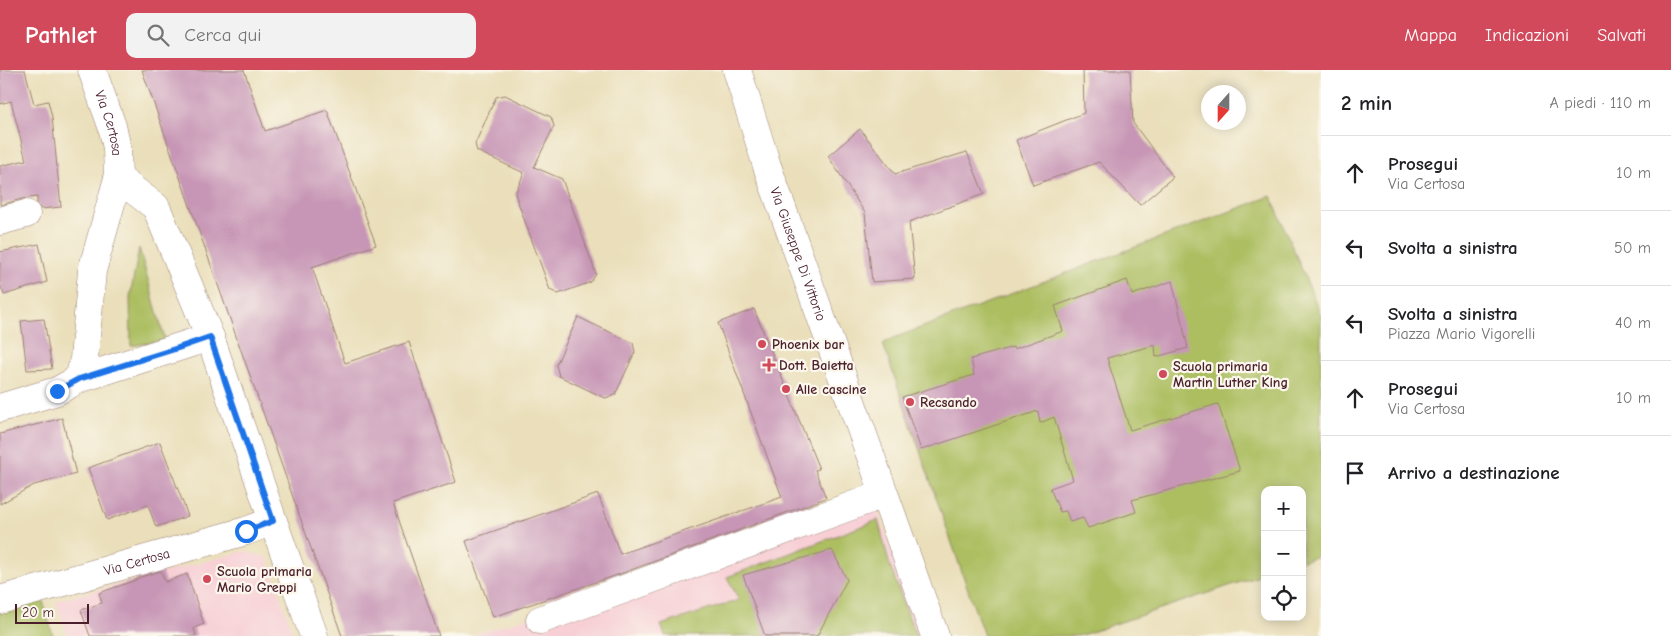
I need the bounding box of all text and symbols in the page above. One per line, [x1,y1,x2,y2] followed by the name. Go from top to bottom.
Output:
[126,13,476,58] search box
[25,21,96,49] text: Pathlet
[144,21,172,49] icon: search
[184,24,262,46] text: Cerca qui
[1404,25,1457,46] text: Mappa
[1485,25,1569,46] text: Indicazioni
[1597,25,1646,46] text: Salvati
[1201,85,1246,130] north arrow
[91,88,125,156] street label: Via Certosa
[1341,91,1392,115] text: 2 min
[1550,94,1651,112] text: A piedi · 110 m
[1388,153,1458,175] text: Prosegui
[1341,159,1369,187] icon: ahead
[1616,164,1651,182] text: 10 m
[1388,175,1465,193] text: Via Certosa
[766,185,830,323] street label: Via Giuseppe Di Vittorio
[1341,234,1369,262] icon: left
[1388,237,1518,259] text: Svolta a sinistra
[1614,239,1651,257] text: 50 m
[1388,303,1518,325] text: Svolta a sinistra
[1341,309,1369,337] icon: left
[1615,314,1651,332] text: 40 m
[1388,325,1535,343] text: Piazza Mario Vigorelli
[772,336,845,353] place label: Phoenix bar
[756,338,768,350] marker: Phoenix bar
[779,357,854,374] place label: Dott. Baietta
[1173,358,1288,391] place label: Scuola primaria Martin Luther King
[763,359,775,371] marker: Dott. Baietta
[1157,368,1169,380] marker: Scuola primaria Martin Luther King
[1388,378,1458,400] text: Prosegui
[46,380,69,403] route end
[796,381,866,398] place label: Alle cascine
[780,383,792,395] marker: Alle cascine
[1341,384,1369,412] icon: ahead
[1616,389,1651,407] text: 10 m
[920,394,977,411] place label: Recsando
[904,396,916,408] marker: Recsando
[1388,400,1465,418] text: Via Certosa
[1341,459,1369,487] icon: arrive
[1388,462,1560,484] text: Arrivo a destinazione
[1261,486,1306,621] map controls
[1261,486,1306,531] button: +
[235,520,258,543] route start
[1261,531,1306,576] button: −
[102,545,172,579] street label: Via Certosa
[217,563,312,596] place label: Scuola primaria Mario Greppi
[201,573,213,585] marker: Scuola primaria Mario Greppi
[1261,576,1306,621] button: locate
[15,601,89,624] scale bar
[22,604,54,621] text: 20 m

